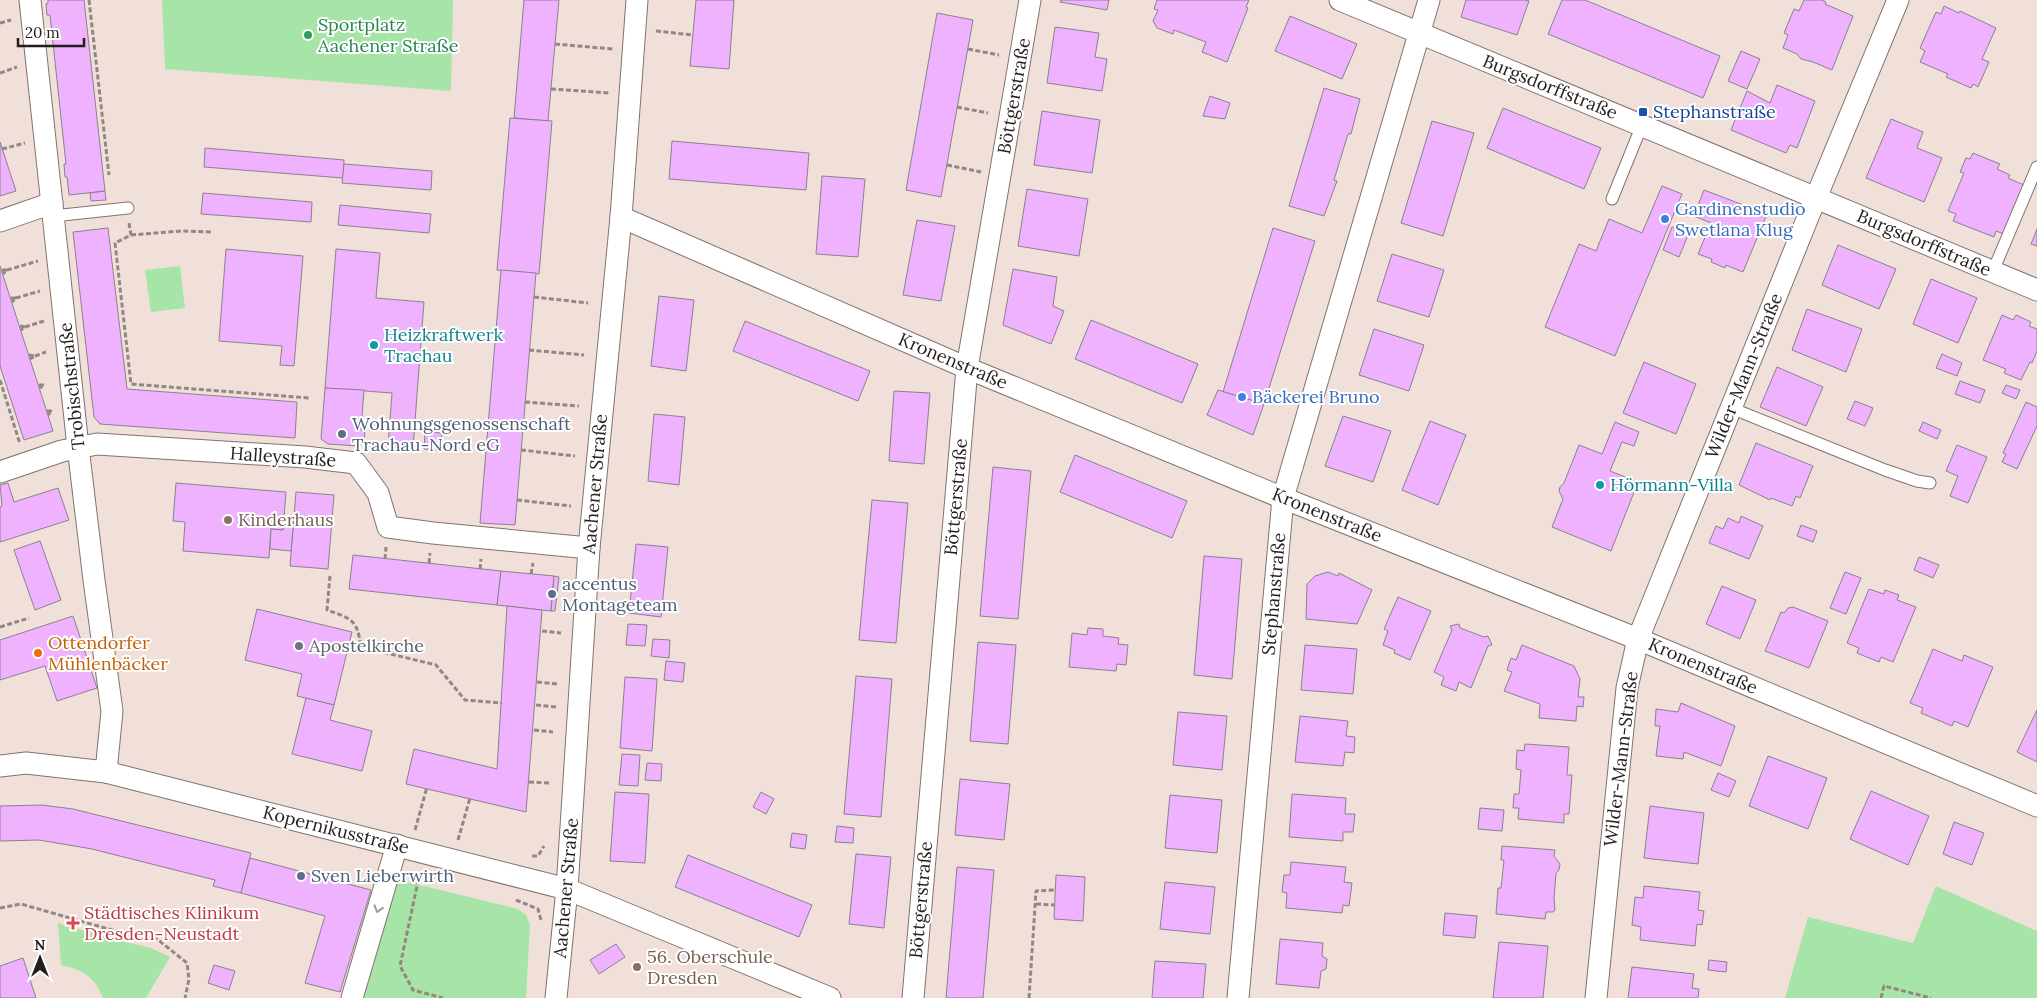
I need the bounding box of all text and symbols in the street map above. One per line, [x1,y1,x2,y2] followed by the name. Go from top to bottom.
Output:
[317,13,459,57] place label: Sportplatz Aachener Straße
[18,15,84,47] scale bar
[25,23,60,42] text: 20 m
[302,29,314,41] marker: Sportplatz Aachener Straße
[992,36,1035,156] street label: Böttgerstraße
[1479,49,1621,124] street label: Burgsdorffstraße
[1653,100,1776,123] place label: Stephanstraße
[1637,106,1649,118] marker: Stephanstraße
[1675,197,1805,241] place label: Gardinenstudio Swetlana Klug
[1854,204,1995,281] street label: Burgsdorffstraße
[1659,213,1671,225] marker: Gardinenstudio Swetlana Klug
[1700,289,1787,462] street label: Wilder-Mann-Straße
[53,321,90,451] street label: Trobischstraße
[384,323,504,367] place label: Heizkraftwerk Trachau
[895,327,1011,394] street label: Kronenstraße
[368,339,380,351] marker: Heizkraftwerk Trachau
[1252,385,1380,408] place label: Bäckerei Bruno
[1236,391,1248,403] marker: Bäckerei Bruno
[352,412,571,456] place label: Wohnungsgenossenschaft Trachau-Nord eG
[577,413,612,556] street label: Aachener Straße
[336,428,348,440] marker: Wohnungsgenossenschaft Trachau-Nord eG
[939,437,972,557] street label: Böttgerstraße
[229,441,337,472] street label: Halleystraße
[1610,473,1733,496] place label: Hörmann-Villa
[1594,479,1606,491] marker: Hörmann-Villa
[1269,482,1386,547] street label: Kronenstraße
[238,508,334,531] place label: Kinderhaus
[222,514,234,526] marker: Kinderhaus
[1257,532,1290,656] street label: Stephanstraße
[562,572,678,616] place label: accentus Montageteam
[546,588,558,600] marker: accentus Montageteam
[48,631,168,675] place label: Ottendorfer Mühlenbäcker
[1645,632,1761,699] street label: Kronenstraße
[308,634,424,657] place label: Apostelkirche
[293,640,305,652] marker: Apostelkirche
[32,647,44,659] marker: Ottendorfer Mühlenbäcker
[1598,670,1643,848] street label: Wilder-Mann-Straße
[261,800,412,859] street label: Kopernikusstraße
[548,817,583,960] street label: Aachener Straße
[904,840,937,960] street label: Böttgerstraße
[311,864,454,887] place label: Sven Lieberwirth
[295,870,307,882] marker: Sven Lieberwirth
[84,901,259,945] place label: Städtisches Klinikum Dresden-Neustadt
[374,904,384,912] one-way arrow
[66,916,80,930] marker: Städtisches Klinikum Dresden-Neustadt
[15,933,65,983] north arrow
[35,936,46,954] text: N
[647,945,773,989] place label: 56. Oberschule Dresden
[631,961,643,973] marker: 56. Oberschule Dresden

